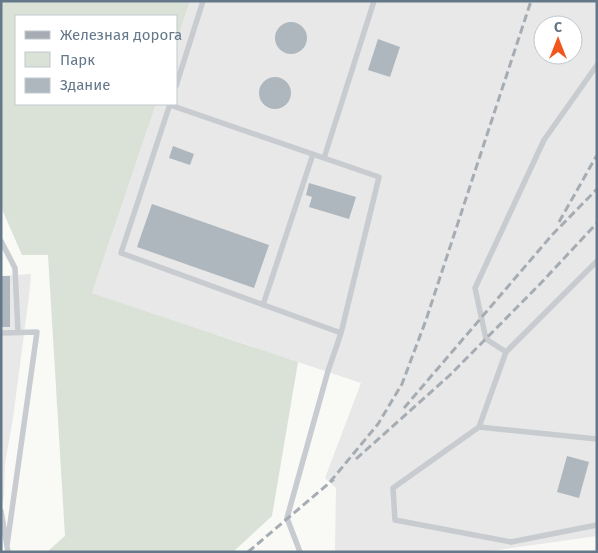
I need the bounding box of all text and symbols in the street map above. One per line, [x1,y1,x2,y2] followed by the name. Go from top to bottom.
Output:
[15,15,178,105] legend
[533,15,583,65] north arrow
[554,19,562,36] text: С
[60,26,182,44] text: Железная дорога
[60,51,95,69] text: Парк
[60,76,110,94] text: Здание

